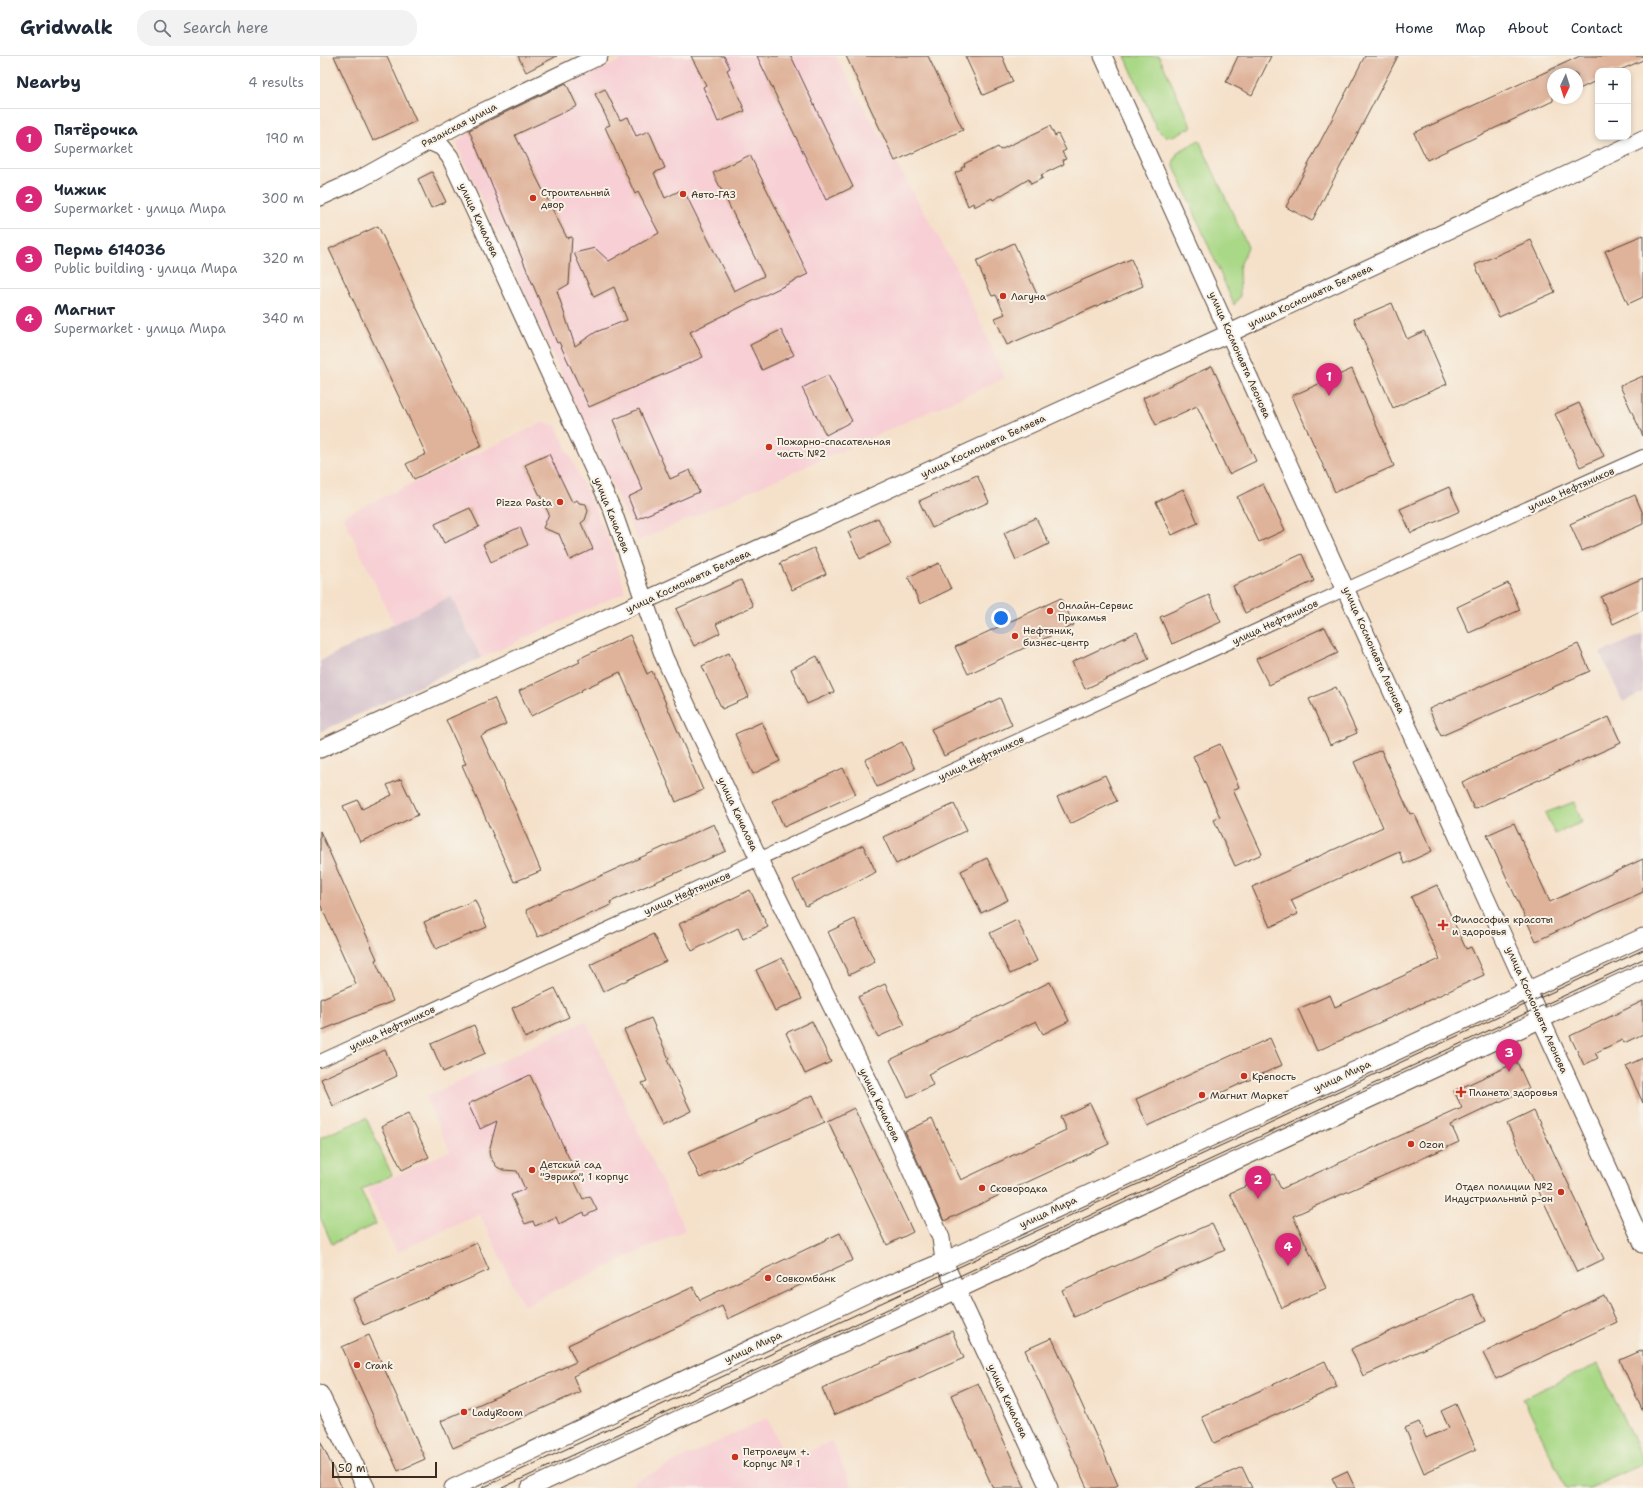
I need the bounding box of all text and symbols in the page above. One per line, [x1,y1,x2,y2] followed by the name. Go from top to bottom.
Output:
[137,10,417,46] search box
[20,15,113,40] text: Gridwalk
[151,17,173,39] icon: search
[183,18,269,38] text: Search here
[1395,19,1434,37] text: Home
[1456,19,1486,37] text: Map
[1508,19,1549,37] text: About
[1571,19,1623,37] text: Contact
[1547,68,1583,104] north arrow
[1595,68,1631,140] map controls
[1595,68,1631,104] button: +
[16,71,81,93] text: Nearby
[248,74,304,91] text: 4 results
[419,99,500,150] street label: Рязанская улица
[1595,104,1631,140] button: −
[54,120,138,140] text: Пятёрочка
[26,130,32,147] text: 1
[265,130,304,147] text: 190 m
[54,140,133,157] text: Supermarket
[54,180,106,200] text: Чижик
[456,181,502,260] street label: улица Качалова
[541,186,611,211] place label: Строительный двор
[691,188,736,201] place label: Авто-ГАЗ
[678,189,688,199] marker: Авто-ГАЗ
[24,190,34,207] text: 2
[261,190,304,207] text: 300 m
[528,193,538,203] marker: Строительный двор
[54,200,226,217] text: Supermarket · улица Мира
[54,240,166,260] text: Пермь 614036
[24,250,34,267] text: 3
[262,250,304,267] text: 320 m
[54,260,237,277] text: Public building · улица Мира
[1246,261,1375,331] street label: улица Космонавта Беляева
[1011,290,1047,303] place label: Лагуна
[1206,290,1274,421] street label: улица Космонавта Леонова
[998,291,1008,301] marker: Лагуна
[54,300,115,320] text: Магнит
[24,310,34,327] text: 4
[262,310,304,327] text: 340 m
[54,320,226,337] text: Supermarket · улица Мира
[1316,363,1342,396] pin: 1
[919,411,1048,481] street label: улица Космонавта Беляева
[777,435,891,460] place label: Пожарно-спасательная часть №2
[764,442,774,452] marker: Пожарно-спасательная часть №2
[1526,464,1616,514] street label: улица Нефтяников
[591,475,633,555] street label: улица Качалова
[496,496,553,509] place label: Pizza Pasta
[555,497,565,507] marker: Pizza Pasta
[624,546,753,616] street label: улица Космонавта Беляева
[1340,585,1408,716] street label: улица Космонавта Леонова
[1230,596,1320,648] street label: улица Нефтяников
[1058,599,1133,624] place label: Онлайн-Сервис Прикамья
[1045,606,1055,616] marker: Онлайн-Сервис Прикамья
[991,608,1011,628] your location
[1023,624,1089,649] place label: Нефтяник, бизнес-центр
[1010,631,1020,641] marker: Нефтяник, бизнес-центр
[936,732,1026,784] street label: улица Нефтяников
[715,775,761,854] street label: улица Качалова
[642,868,732,918] street label: улица Нефтяников
[1452,913,1553,938] place label: Философия красоты и здоровья
[1437,919,1449,931] marker: Философия красоты и здоровья
[1503,945,1571,1076] street label: улица Космонавта Леонова
[347,1002,437,1054] street label: улица Нефтяников
[1496,1039,1522,1072] pin: 3
[1311,1057,1373,1095] street label: улица Мира
[857,1066,904,1145] street label: улица Качалова
[1252,1070,1296,1083] place label: Крепость
[1239,1071,1249,1081] marker: Крепость
[1469,1086,1558,1099] place label: Планета здоровья
[1456,1087,1466,1097] marker: Планета здоровья
[1210,1089,1289,1102] place label: Магнит Маркет
[1197,1090,1207,1100] marker: Магнит Маркет
[1419,1138,1444,1151] place label: Ozon
[1406,1139,1416,1149] marker: Ozon
[540,1158,629,1183] place label: Детский сад "Эврика", 1 корпус
[527,1165,537,1175] marker: Детский сад "Эврика", 1 корпус
[1245,1166,1271,1199] pin: 2
[1445,1180,1553,1205] place label: Отдел полиции №2 Индустриальный р-он
[990,1182,1048,1195] place label: Сковородка
[977,1183,987,1193] marker: Сковородка
[1556,1187,1566,1197] marker: Отдел полиции №2 Индустриальный р-он
[1017,1193,1079,1231] street label: улица Мира
[1275,1233,1301,1266] pin: 4
[776,1272,836,1285] place label: Совкомбанк
[763,1273,773,1283] marker: Совкомбанк
[722,1328,784,1366] street label: улица Мира
[365,1359,393,1372] place label: Crank
[352,1360,362,1370] marker: Crank
[985,1362,1031,1441] street label: улица Качалова
[472,1406,523,1419] place label: LadyRoom
[459,1407,469,1417] marker: LadyRoom
[743,1445,810,1470] place label: Петролеум +. Корпус № 1
[730,1452,740,1462] marker: Петролеум +. Корпус № 1
[332,1460,437,1479] scale bar
[338,1461,366,1476] text: 50 m

